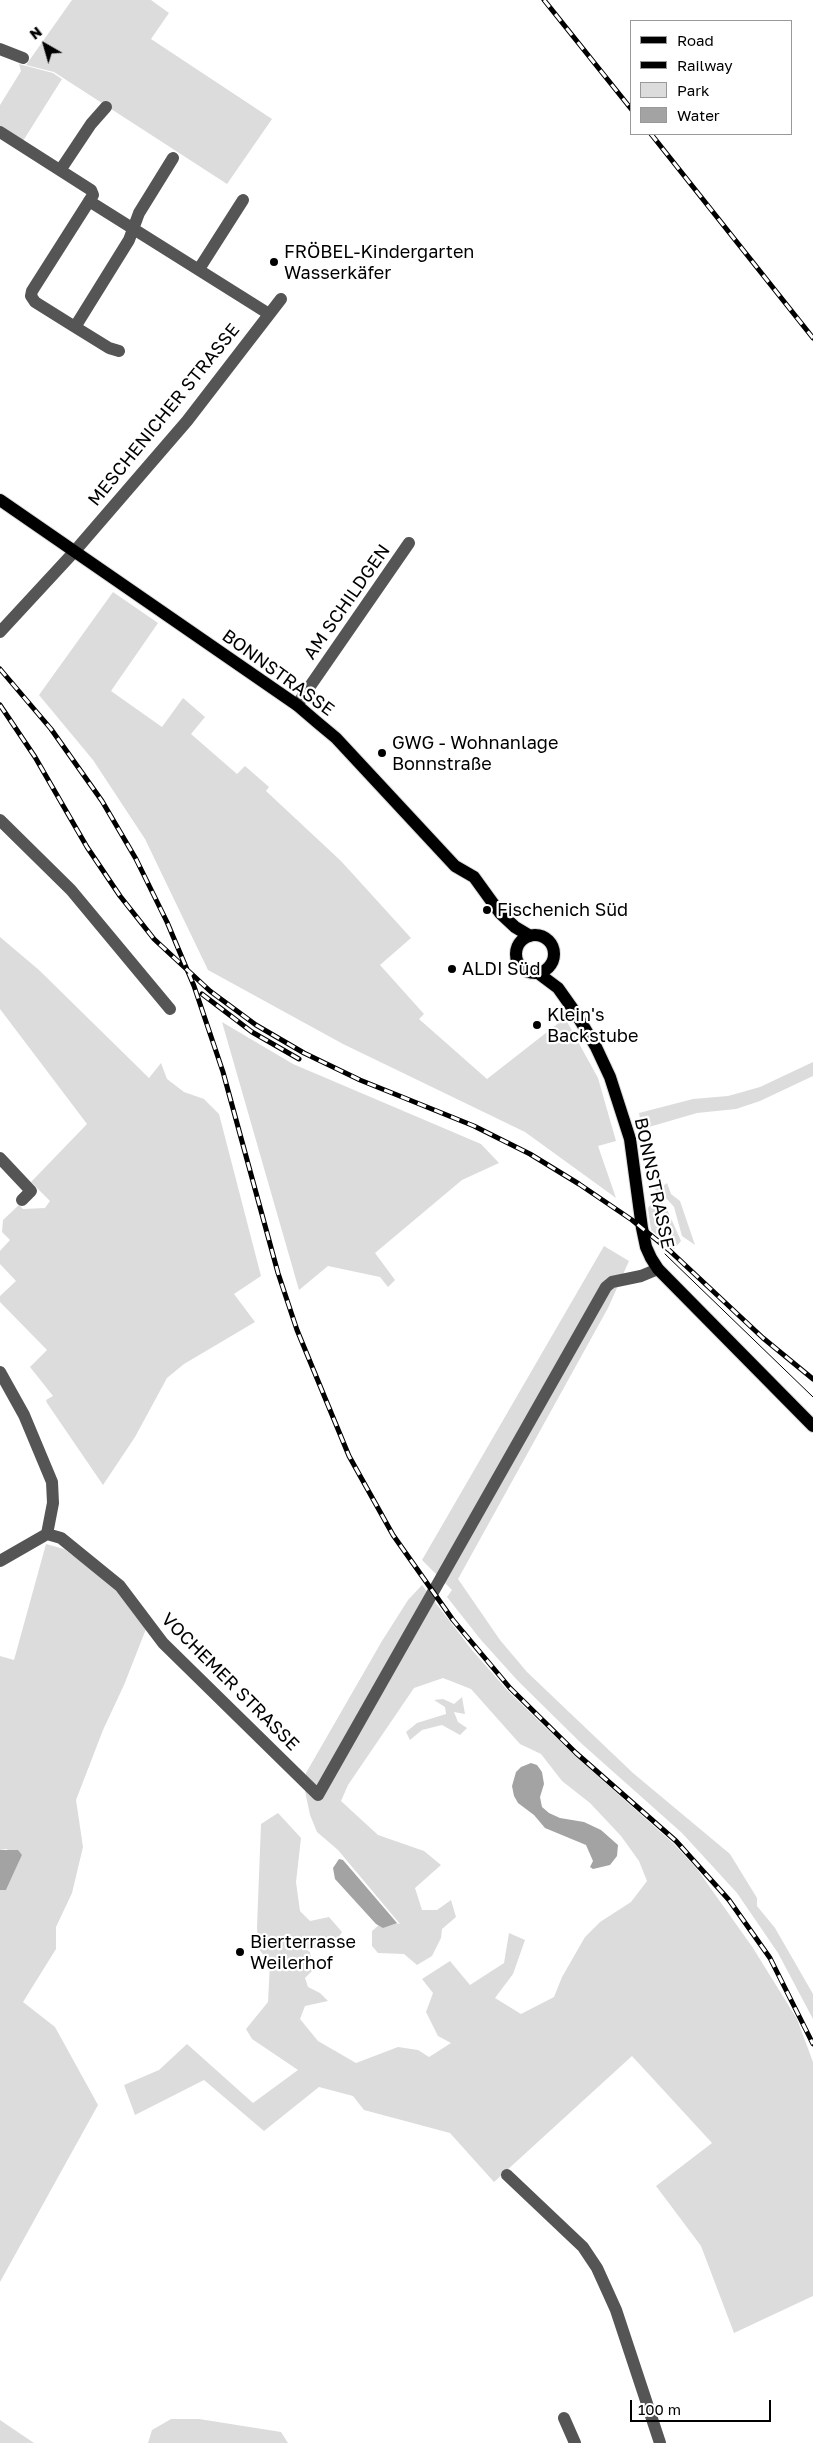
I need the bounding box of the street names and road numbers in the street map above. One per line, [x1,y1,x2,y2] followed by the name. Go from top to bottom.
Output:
[84,319,244,511] street label: MESCHENICHER STRASSE
[299,540,395,664] street label: AM SCHILDGEN
[218,625,338,721] street label: BONNSTRASSE
[630,1116,678,1250] street label: BONNSTRASSE
[157,1609,303,1755] street label: VOCHEMER STRASSE

